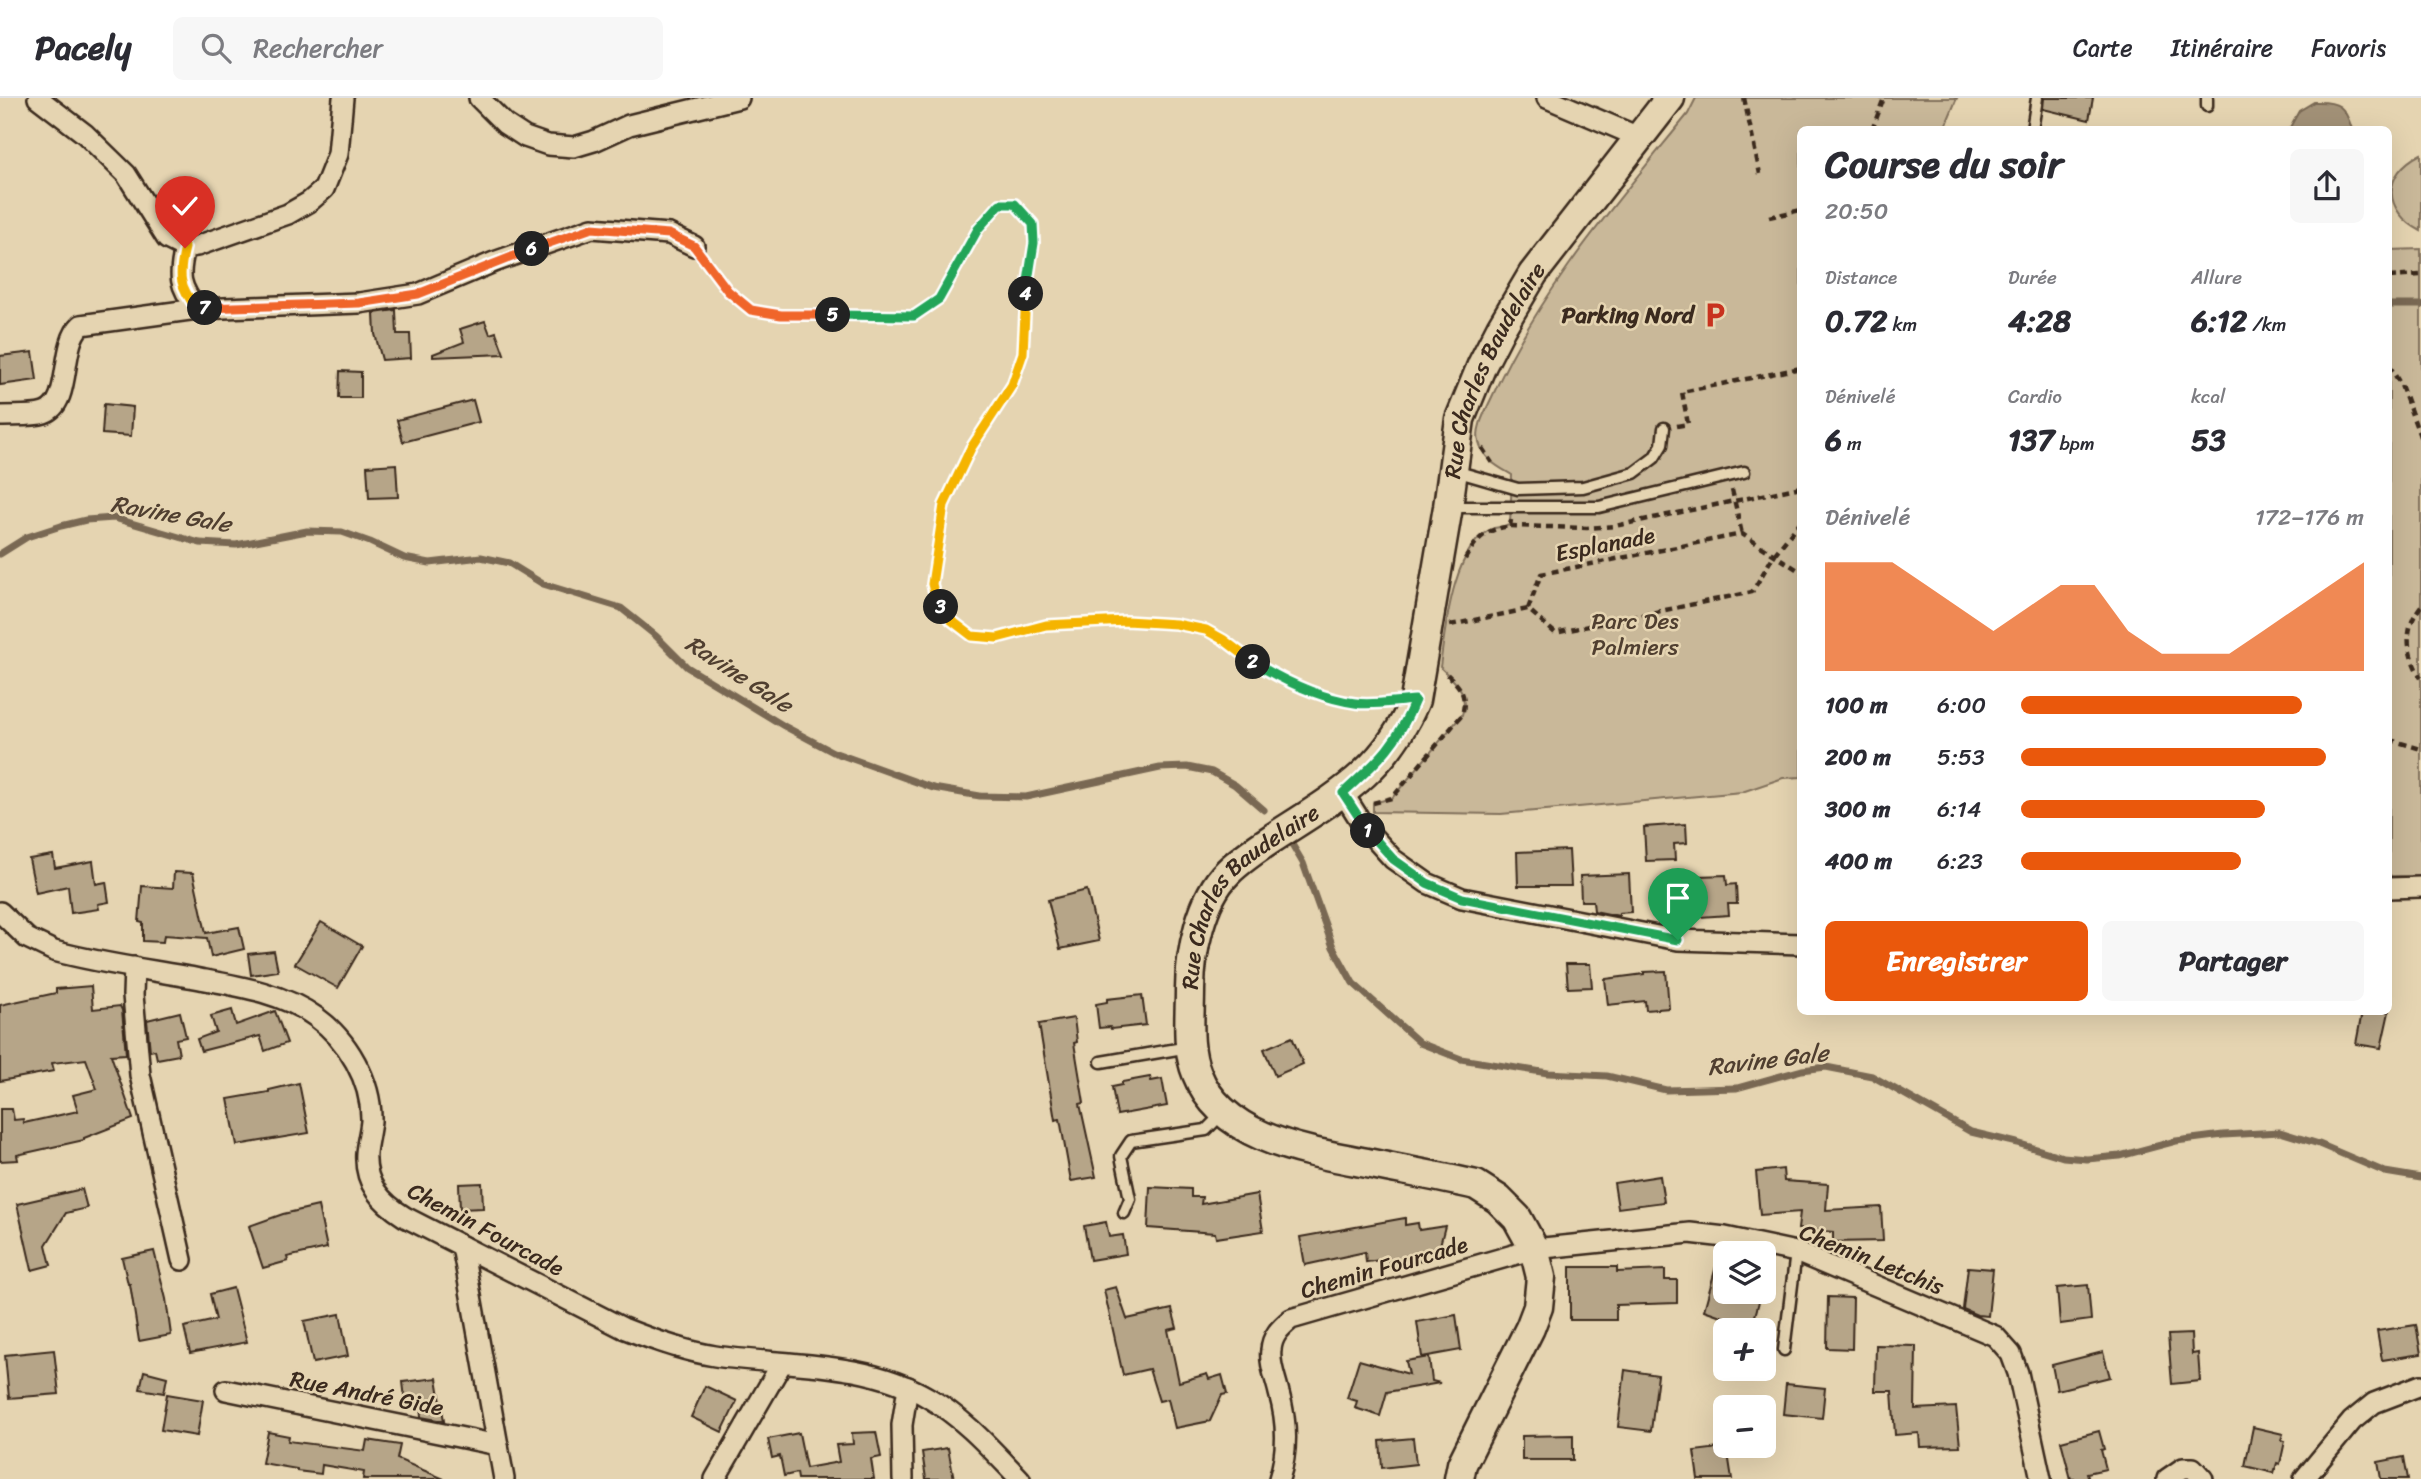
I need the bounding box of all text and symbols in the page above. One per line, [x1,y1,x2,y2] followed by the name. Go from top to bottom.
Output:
[173,17,663,80] search box
[35,19,131,77] text: Pacely
[253,25,383,71] text: Rechercher
[2073,27,2133,69] text: Carte
[2171,27,2273,69] text: Itinéraire
[2311,27,2386,69] text: Favoris
[197,29,235,67] icon: search
[1825,131,2063,198] text: Course du soir
[2290,149,2364,223] button: share
[155,176,215,248] pin
[166,187,204,225] icon: check
[1825,191,1888,232] text: 20:50
[514,232,550,266] pin: 6
[526,232,537,265] text: 6
[1432,252,1557,481] street label: Rue Charles Baudelaire
[1825,261,1897,294] text: Distance
[2008,261,2057,294] text: Durée
[2191,261,2242,294] text: Allure
[1009,276,1044,312] pin: 4
[1020,277,1031,310] text: 4
[188,290,222,326] pin: 7
[199,291,210,324] text: 7
[1825,294,1887,348] text: 0.72
[2008,294,2071,348] text: 4:28
[2191,294,2247,348] text: 6:12
[1562,295,1696,336] place label: Parking Nord
[816,298,850,332] pin: 5
[827,298,838,331] text: 5
[1700,300,1730,330] parking icon: Parking Nord
[1887,308,1917,341] text: km
[2247,308,2286,341] text: /km
[1825,380,1895,413] text: Dénivelé
[2008,380,2062,413] text: Cardio
[2191,380,2226,413] text: kcal
[1825,413,1842,467] text: 6
[2008,413,2054,467] text: 137
[2191,413,2226,467] text: 53
[1842,427,1862,460] text: m
[2054,427,2094,460] text: bpm
[108,483,237,546] water label: Ravine Gale
[1825,497,1910,538] text: Dénivelé
[2255,497,2364,538] text: 172–176 m
[1552,515,1658,574] street label: Esplanade
[923,589,958,624] pin: 3
[935,590,946,623] text: 3
[1591,601,1679,668] park label: Parc Des Palmiers
[677,623,804,726] water label: Ravine Gale
[1236,644,1270,680] pin: 2
[1247,645,1258,678] text: 2
[1825,685,1888,726] text: 100 m
[1937,685,1986,726] text: 6:00
[1825,737,1891,778] text: 200 m
[1937,737,1985,778] text: 5:53
[1825,789,1890,830] text: 300 m
[1937,789,1981,830] text: 6:14
[1170,793,1328,990] street label: Rue Charles Baudelaire
[1350,814,1386,848] pin: 1
[1363,814,1372,847] text: 1
[1825,841,1892,882] text: 400 m
[1937,841,1983,882] text: 6:23
[1648,868,1708,940] pin
[1659,879,1697,917] icon: arrive
[1825,921,2088,1001] button: Enregistrer
[2102,921,2364,1001] button: Partager
[1705,1031,1833,1088] water label: Ravine Gale
[400,1171,572,1288] street label: Chemin Fourcade
[1793,1212,1951,1307] street label: Chemin Letchis
[1296,1224,1473,1311] street label: Chemin Fourcade
[1713,1241,1776,1458] map controls
[1713,1241,1776,1304] button: layers
[1713,1318,1776,1381] button: +
[287,1359,447,1428] street label: Rue André Gide
[1713,1395,1776,1458] button: −

